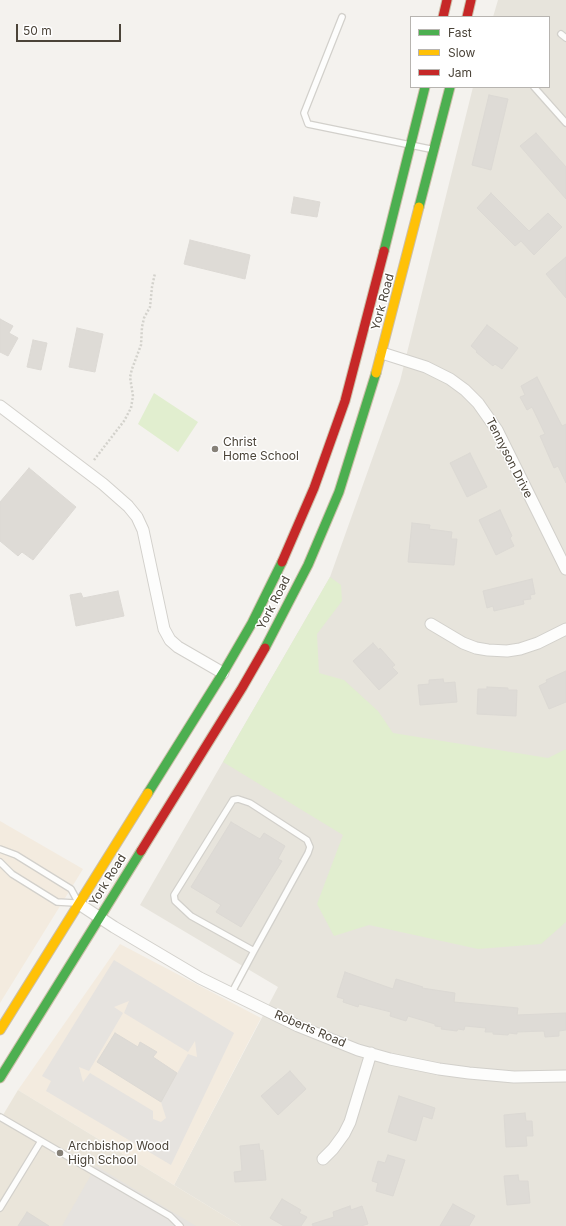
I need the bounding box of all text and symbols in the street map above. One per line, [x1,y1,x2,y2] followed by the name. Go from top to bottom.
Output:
[18,16,123,42] scale bar
[410,16,550,88] legend
[23,23,52,38] text: 50 m
[448,25,472,40] text: Fast
[448,45,475,60] text: Slow
[448,65,472,80] text: Jam
[369,272,397,332] street label: York Road
[483,415,535,501] street label: Tennyson Drive
[223,435,299,463] place label: Christ Home School
[210,444,220,454] marker: Christ Home School
[254,574,294,632] street label: York Road
[87,852,129,908] street label: York Road
[272,1007,348,1051] street label: Roberts Road
[68,1139,169,1167] place label: Archbishop Wood High School
[55,1148,65,1158] marker: Archbishop Wood High School

